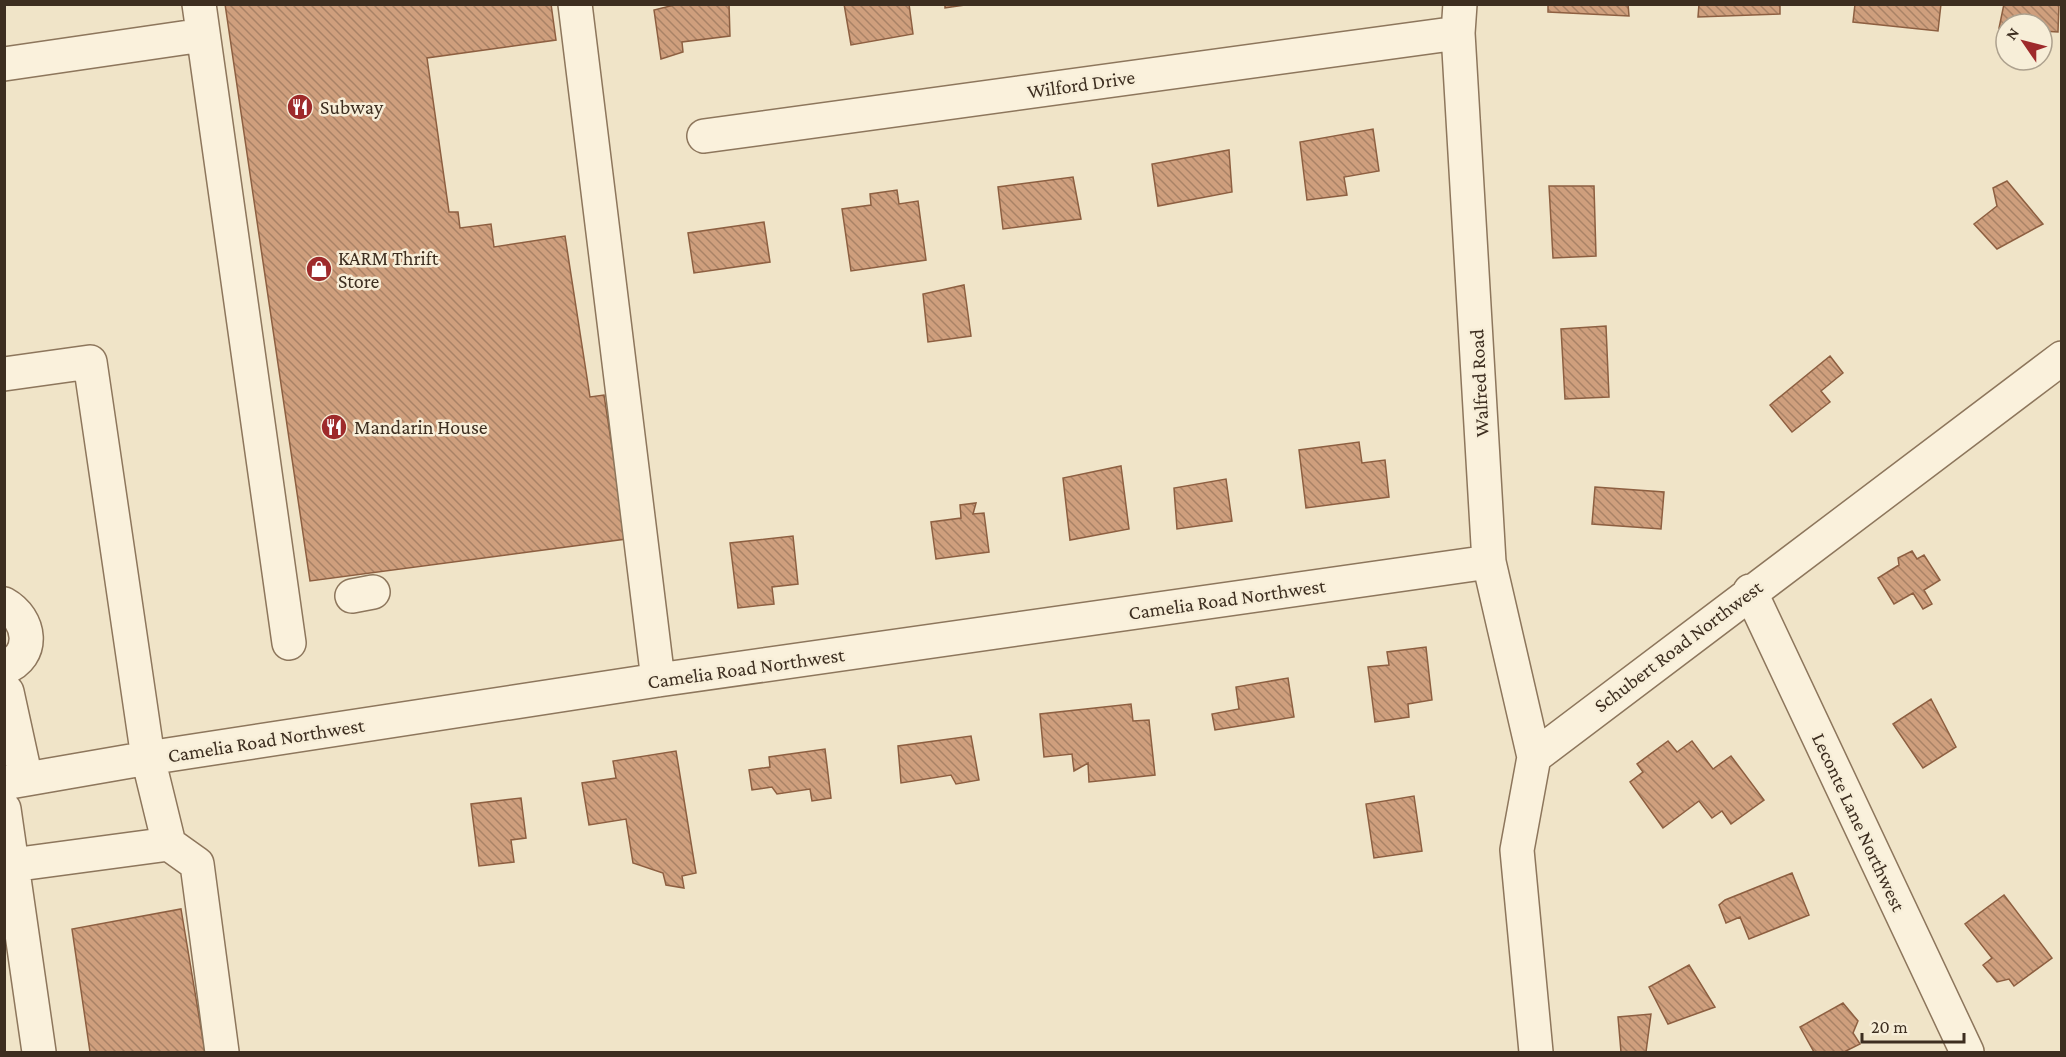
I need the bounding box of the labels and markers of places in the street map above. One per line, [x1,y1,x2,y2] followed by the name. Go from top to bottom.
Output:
[285,92,315,122] restaurant icon: Subway
[320,96,384,119] place label: Subway
[338,247,439,292] place label: KARM Thrift Store
[304,254,334,284] shop icon: KARM Thrift Store
[319,412,349,442] restaurant icon: Mandarin House
[354,416,488,438] place label: Mandarin House

